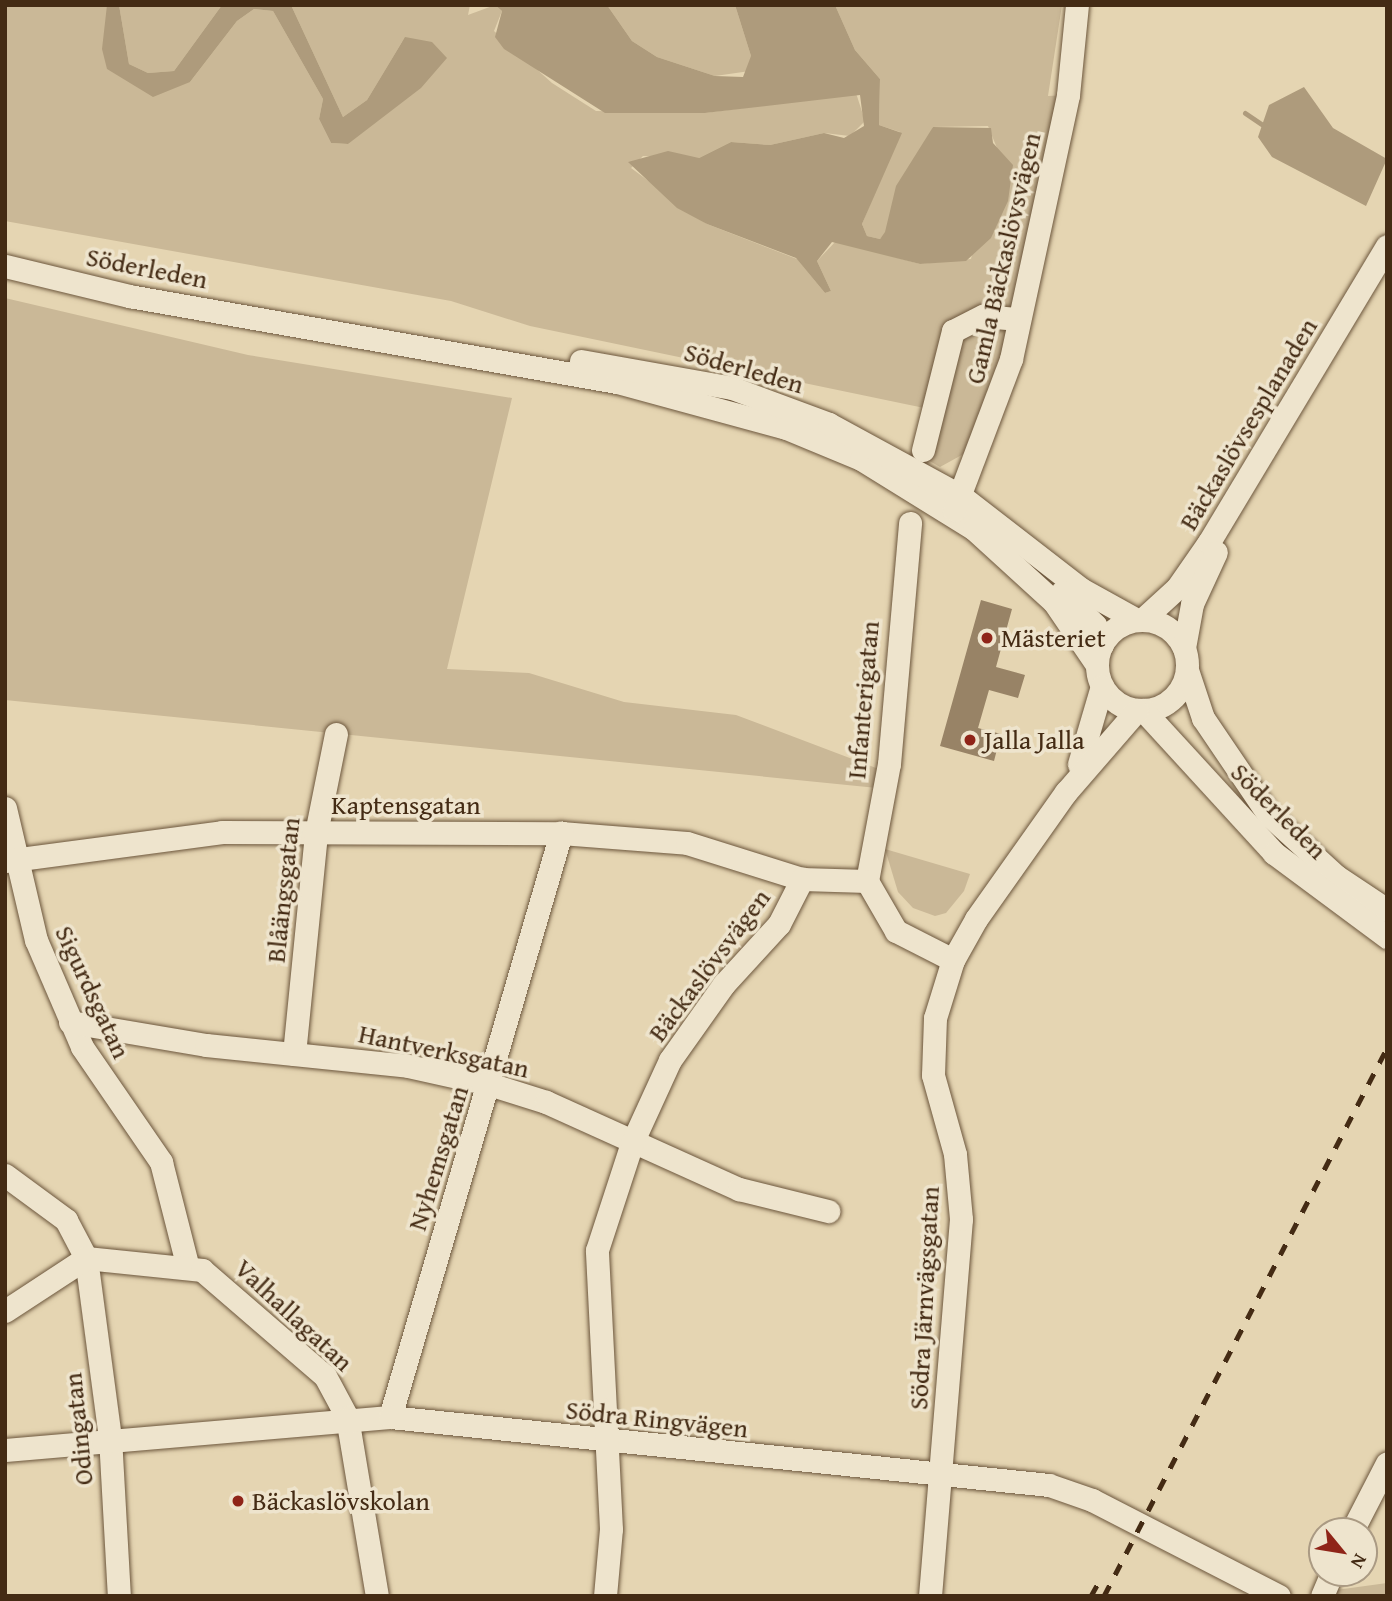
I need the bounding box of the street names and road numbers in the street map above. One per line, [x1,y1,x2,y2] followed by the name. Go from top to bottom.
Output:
[959,129,1047,387] street label: Gamla Bäckaslövsvägen
[84,241,210,295] street label: Söderleden
[1172,312,1324,536] street label: Bäckaslövsesplanaden
[681,336,807,400] street label: Söderleden
[841,620,885,780] street label: Infanterigatan
[1225,757,1333,865] street label: Söderleden
[331,789,481,821] street label: Kaptensgatan
[260,816,306,964] street label: Blåängsgatan
[642,883,776,1047] street label: Bäckaslövsvägen
[49,921,137,1063] street label: Sigurdsgatan
[356,1018,532,1084] street label: Hantverksgatan
[401,1082,475,1234] street label: Nyhemsgatan
[903,1185,945,1411] street label: Södra Järnvägsgatan
[228,1252,360,1378] street label: Valhallagatan
[57,1371,99,1487] street label: Odingatan
[564,1394,750,1444] street label: Södra Ringvägen

